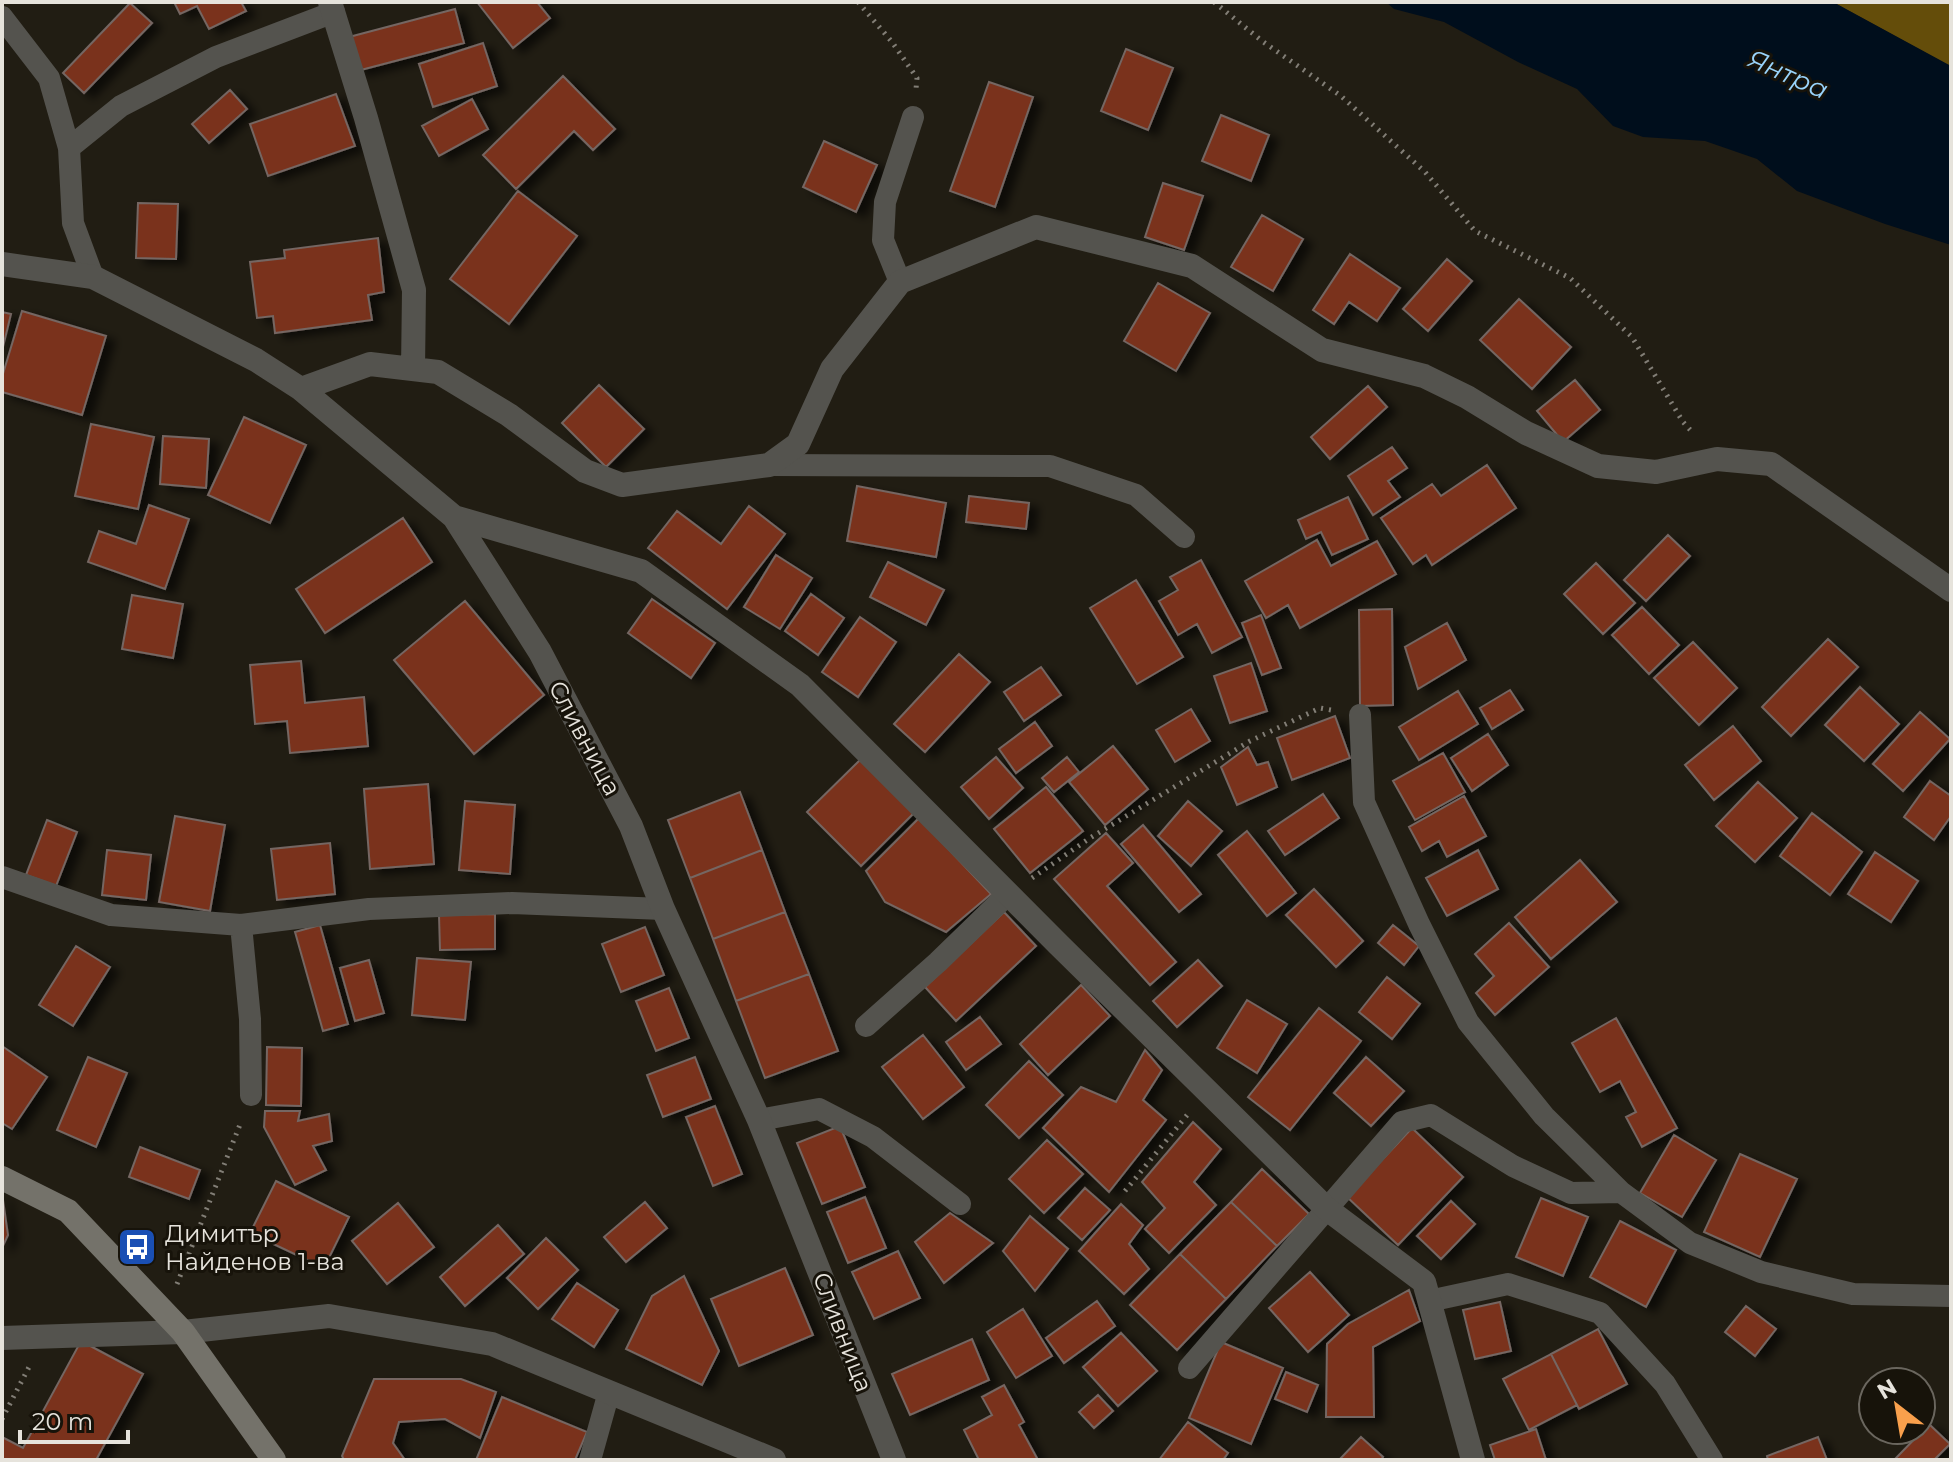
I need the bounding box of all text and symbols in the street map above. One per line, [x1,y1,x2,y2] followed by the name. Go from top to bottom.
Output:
[1743,42,1833,106] water label: Янтра
[543,676,627,800] street label: Сливница
[165,1219,344,1276] place label: Димитър Найденов 1-ва
[116,1226,158,1268] bus stop icon: Димитър Найденов 1-ва
[807,1268,879,1396] street label: Сливница
[1857,1366,1937,1446] north arrow
[1872,1373,1902,1405] text: N
[20,1394,128,1444] scale bar
[32,1407,93,1436] text: 20 m

